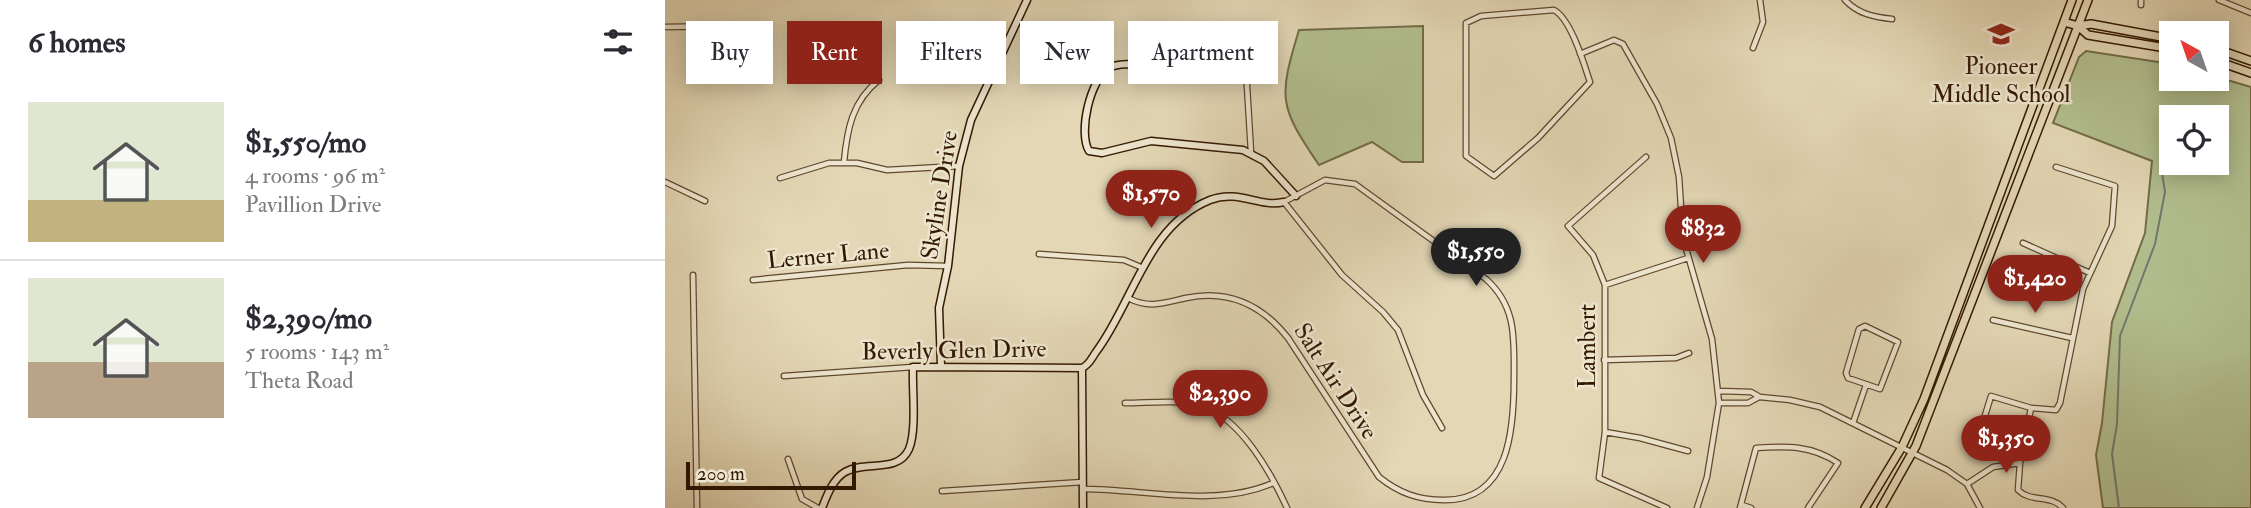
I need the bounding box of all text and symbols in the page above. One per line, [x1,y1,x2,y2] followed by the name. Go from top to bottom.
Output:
[1986,19,2016,49] school or university icon: Pioneer Middle School
[686,21,773,84] chip: Buy
[787,21,882,84] chip: Rent
[896,21,1006,84] chip: Filters
[1020,21,1114,84] chip: New
[1128,21,1278,84] chip: Apartment
[2159,21,2229,91] north arrow
[2159,21,2229,175] map controls
[599,23,637,61] icon: filters
[28,24,126,61] text: 6 homes
[1931,51,2071,110] place label: Pioneer Middle School
[2159,105,2229,175] button: locate
[245,124,366,161] text: $1,550/mo
[914,128,965,262] street label: Skyline Drive
[84,130,168,214] icon: home
[245,161,385,190] text: 4 rooms · 96 m²
[1094,170,1208,230] pin: $1,570
[1122,178,1180,207] text: $1,570
[245,190,381,219] text: Pavillion Drive
[1662,205,1744,265] pin: $832
[1681,213,1725,242] text: $832
[1419,229,1533,288] pin: $1,550
[766,235,890,276] street label: Lerner Lane
[1447,236,1505,265] text: $1,550
[1978,256,2092,315] pin: $1,420
[2003,263,2067,292] text: $1,420
[245,300,372,337] text: $2,390/mo
[1572,304,1603,388] street label: Lambert
[84,306,168,390] icon: home
[1286,317,1385,445] street label: Salt Air Drive
[861,333,1047,368] street label: Beverly Glen Drive
[245,337,389,366] text: 5 rooms · 143 m²
[245,366,354,395] text: Theta Road
[1163,370,1277,430] pin: $2,390
[1189,378,1251,407] text: $2,390
[1949,416,2063,475] pin: $1,350
[1977,423,2035,452] text: $1,350
[686,459,856,491] scale bar
[697,462,745,486] text: 200 m

